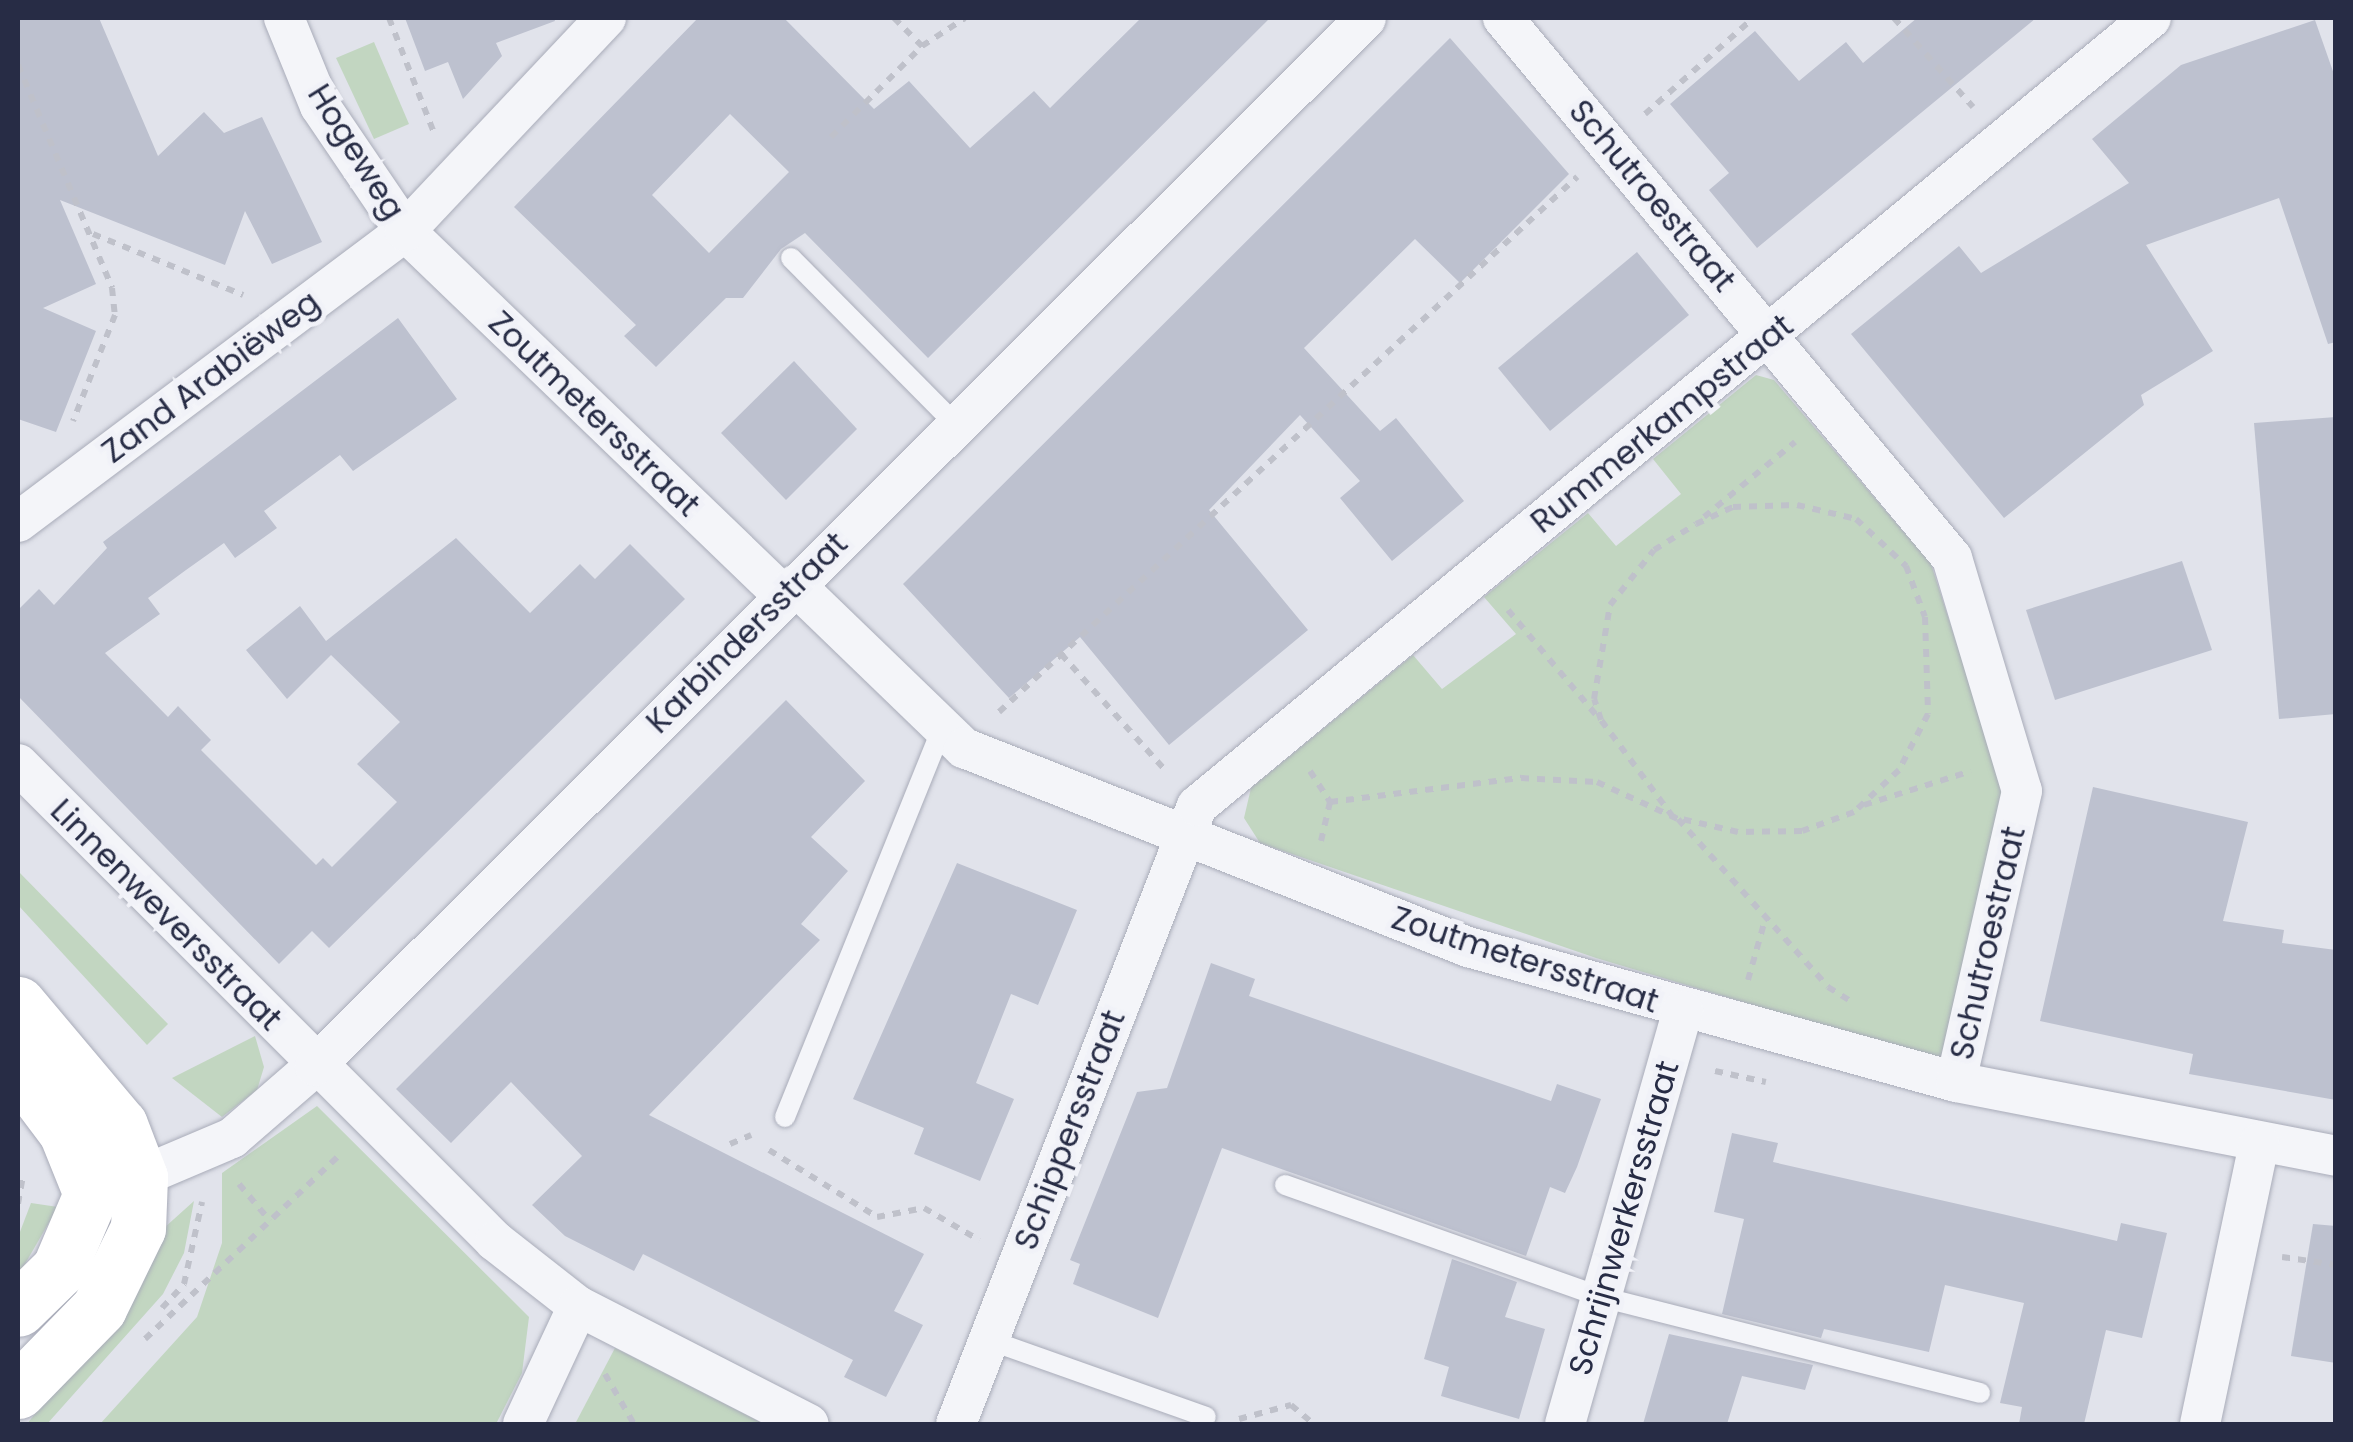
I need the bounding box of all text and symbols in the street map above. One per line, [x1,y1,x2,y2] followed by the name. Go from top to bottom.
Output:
[299,77,413,227] street label: Hogeweg
[1561,92,1743,300] street label: Schutroestraat
[95,283,327,471] street label: Zand Arabiëweg
[481,304,707,524] street label: Zoutmetersstraat
[1523,307,1801,541] street label: Rummerkampstraat
[639,525,855,741] street label: Karbindersstraat
[43,792,289,1038] street label: Linnenweversstraat
[1942,823,2034,1063] street label: Schutroestraat
[1387,899,1663,1021] street label: Zoutmetersstraat
[1007,1005,1133,1255] street label: Schippersstraat
[1561,1056,1687,1380] street label: Schrijnwerkersstraat

